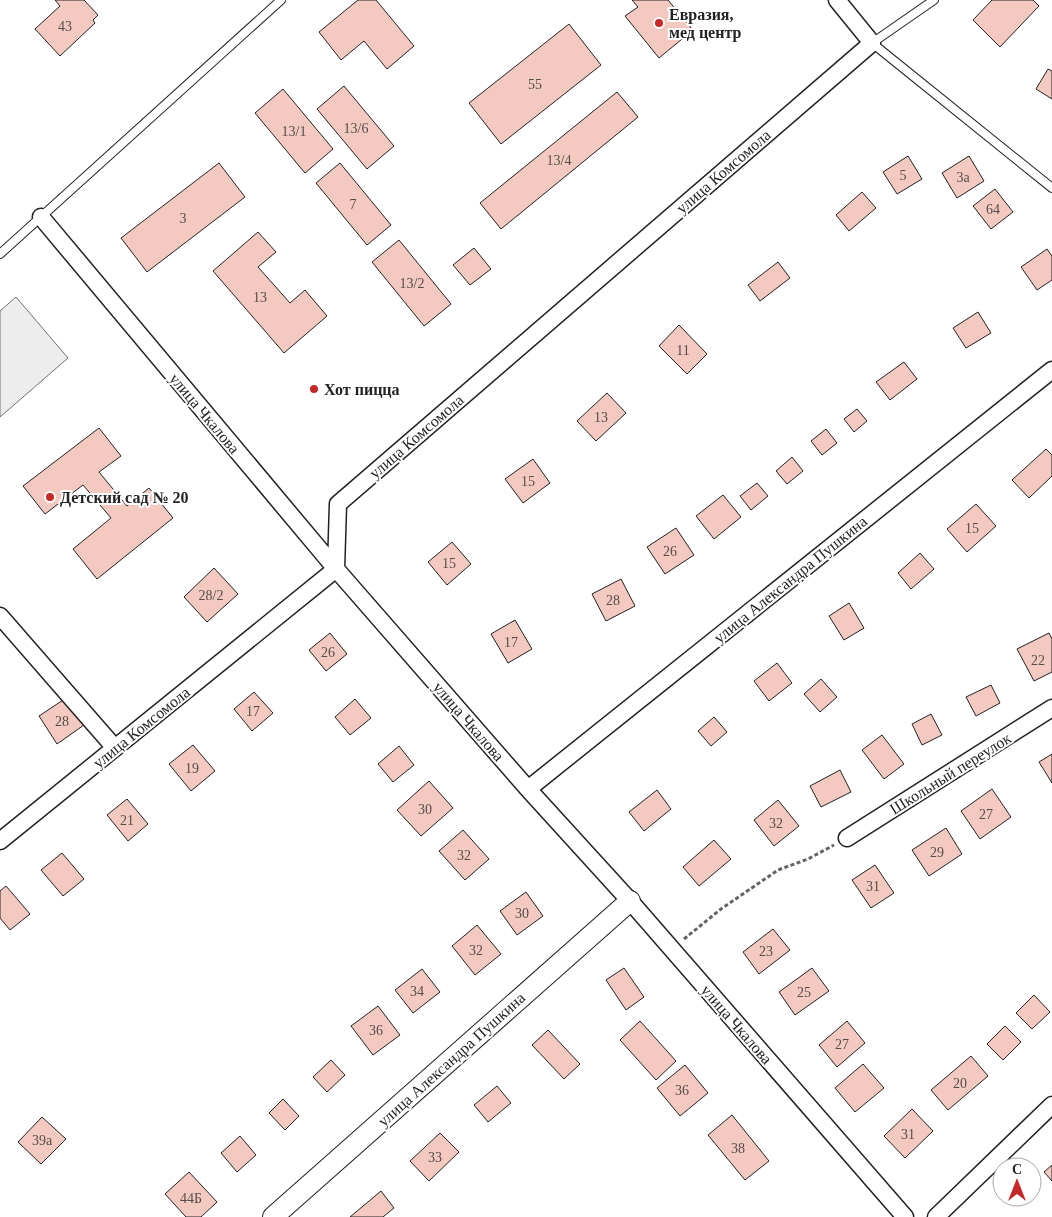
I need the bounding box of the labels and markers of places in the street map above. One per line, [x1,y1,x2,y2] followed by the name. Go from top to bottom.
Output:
[669,6,741,42] place label: Евразия, мед центр
[653,17,665,29] marker: Евразия, мед центр
[324,381,400,398] place label: Хот пицца
[308,383,320,395] marker: Хот пицца
[60,489,189,507] place label: Детский сад № 20
[44,491,56,503] marker: Детский сад № 20

